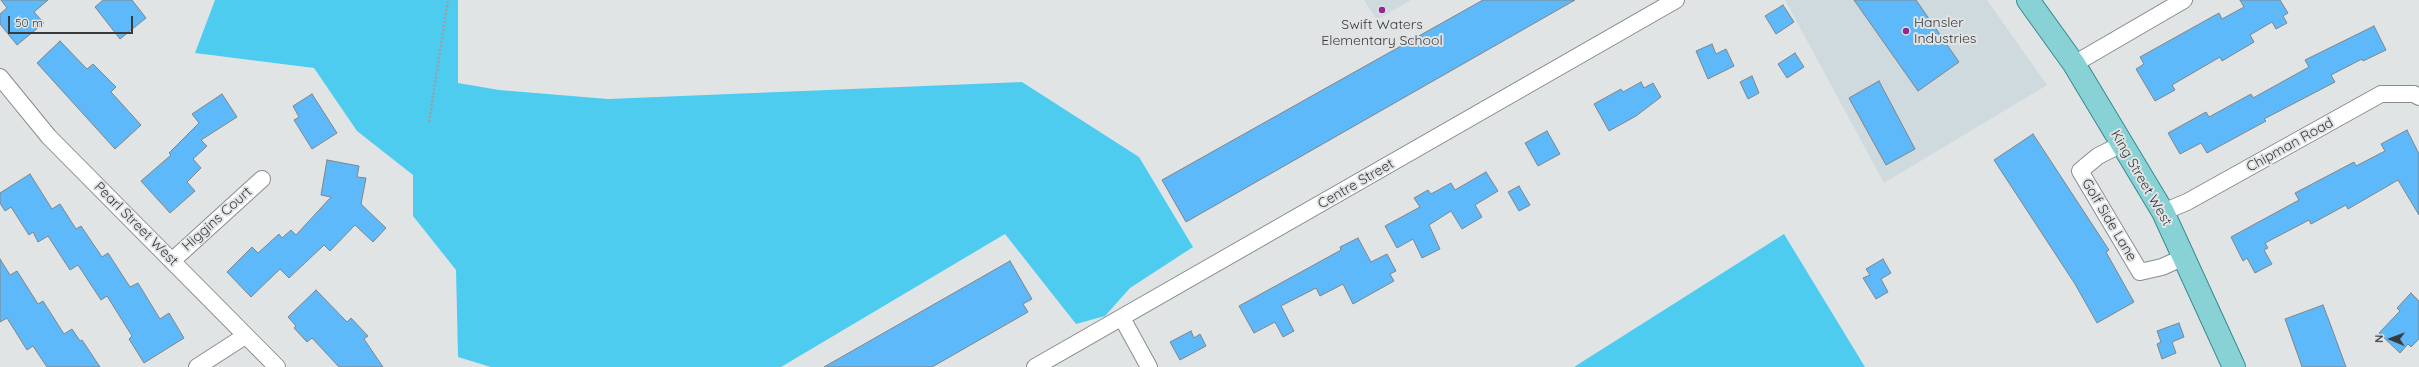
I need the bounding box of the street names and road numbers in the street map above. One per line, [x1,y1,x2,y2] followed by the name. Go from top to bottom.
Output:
[2244,114,2336,176] street label: Chipman Road
[2107,127,2175,229] street label: King Street West
[1315,155,1397,213] street label: Centre Street
[2078,176,2140,264] street label: Golf Side Lane
[91,179,181,269] street label: Pearl Street West
[179,183,255,255] street label: Higgins Court

